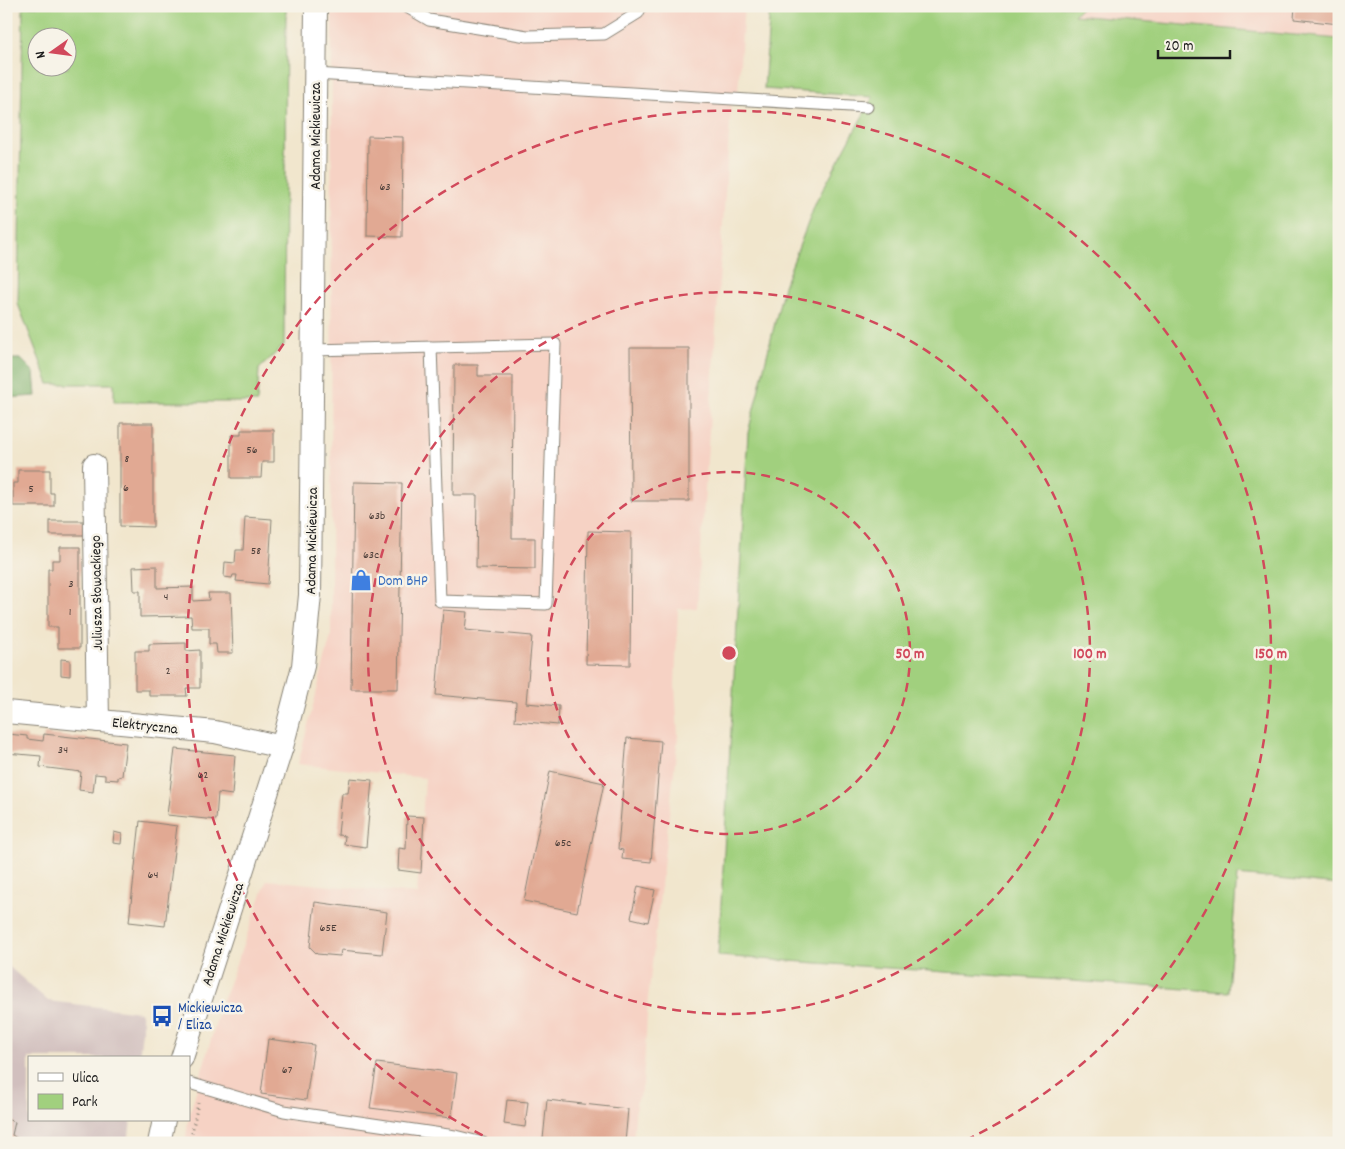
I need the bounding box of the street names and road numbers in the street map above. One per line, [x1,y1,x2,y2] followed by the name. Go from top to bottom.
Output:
[306,81,328,190] street label: Adama Mickiewicza
[301,486,325,595] street label: Adama Mickiewicza
[86,535,110,651] street label: Juliusza Słowackiego
[111,713,180,741] street label: Elektryczna
[197,879,251,989] street label: Adama Mickiewicza

